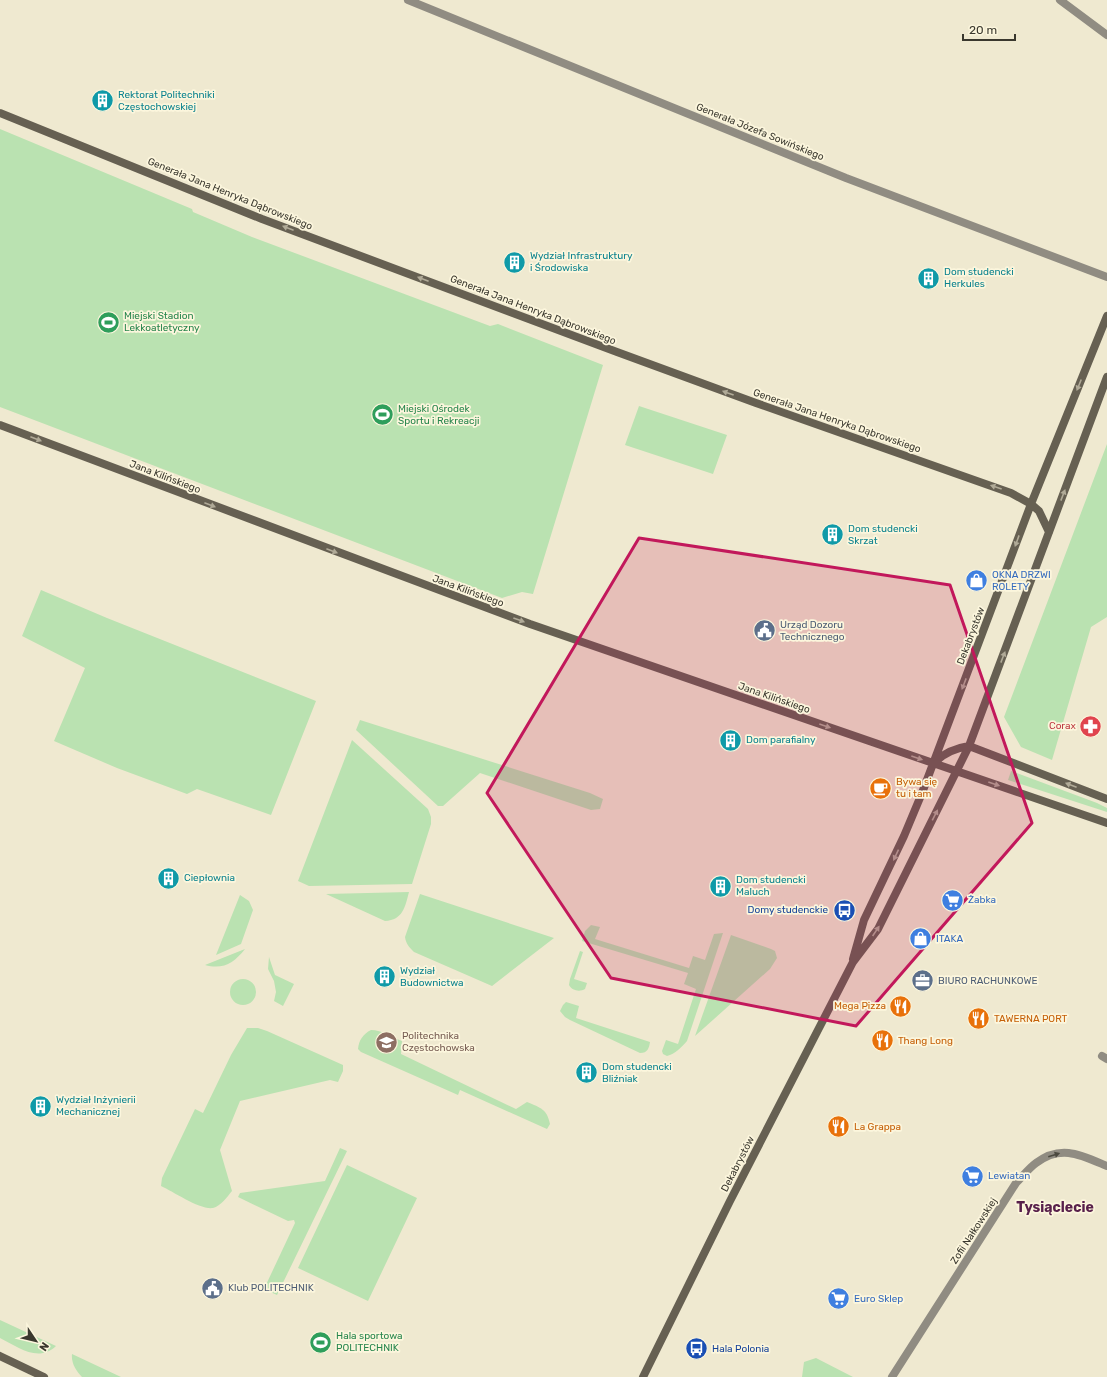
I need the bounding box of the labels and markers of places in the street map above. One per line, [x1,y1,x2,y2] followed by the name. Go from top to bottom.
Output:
[90,88,116,114] building icon: Rektorat Politechniki Częstochowskiej
[118,89,215,113] place label: Rektorat Politechniki Częstochowskiej
[502,249,528,275] building icon: Wydział Infrastruktury i Środowiska
[530,250,633,274] place label: Wydział Infrastruktury i Środowiska
[916,265,942,291] building icon: Dom studencki Herkules
[944,266,1014,290] place label: Dom studencki Herkules
[95,309,121,335] sports icon: Miejski Stadion Lekkoatletyczny
[124,310,200,334] place label: Miejski Stadion Lekkoatletyczny
[369,402,395,428] sports icon: Miejski Ośrodek Sportu i Rekreacji
[398,403,480,427] place label: Miejski Ośrodek Sportu i Rekreacji
[820,522,846,548] building icon: Dom studencki Skrzat
[848,523,918,547] place label: Dom studencki Skrzat
[964,568,990,594] shop icon: OKNA DRZWI ROLETY
[992,569,1051,593] place label: OKNA DRZWI ROLETY
[752,618,778,644] public building icon: Urząd Dozoru Technicznego
[780,619,845,643] place label: Urząd Dozoru Technicznego
[1078,713,1104,739] pharmacy icon: Corax
[1049,720,1077,732] place label: Corax
[718,727,744,753] building icon: Dom parafialny
[746,734,816,746] place label: Dom parafialny
[868,775,894,801] cafe icon: Bywa się tu i tam
[896,776,938,800] place label: Bywa się tu i tam
[155,865,181,891] building icon: Ciepłownia
[184,872,235,884] place label: Ciepłownia
[707,873,733,899] building icon: Dom studencki Maluch
[736,874,806,898] place label: Dom studencki Maluch
[940,887,966,913] supermarket icon: Żabka
[968,894,996,906] place label: Żabka
[831,897,857,923] bus stop icon: Domy studenckie
[748,904,828,916] place label: Domy studenckie
[907,926,933,952] shop icon: ITAKA
[936,933,963,945] place label: ITAKA
[372,964,398,990] building icon: Wydział Budownictwa
[400,965,464,989] place label: Wydział Budownictwa
[910,968,936,994] office icon: BIURO RACHUNKOWE
[938,975,1037,987] place label: BIURO RACHUNKOWE
[888,993,914,1019] restaurant icon: Mega Pizza
[834,1000,886,1012] place label: Mega Pizza
[966,1006,992,1032] restaurant icon: TAWERNA PORT
[994,1013,1068,1025] place label: TAWERNA PORT
[870,1028,896,1054] restaurant icon: Thang Long
[374,1029,400,1055] school or university icon: Politechnika Częstochowska
[402,1030,475,1054] place label: Politechnika Częstochowska
[898,1035,953,1047] place label: Thang Long
[573,1060,599,1086] building icon: Dom studencki Bliźniak
[602,1061,672,1085] place label: Dom studencki Bliźniak
[28,1093,54,1119] building icon: Wydział Inżynierii Mechanicznej
[56,1094,136,1118] place label: Wydział Inżynierii Mechanicznej
[825,1114,851,1140] restaurant icon: La Grappa
[854,1121,901,1133] place label: La Grappa
[960,1163,986,1189] supermarket icon: Lewiatan
[988,1170,1030,1182] place label: Lewiatan
[199,1275,225,1301] public building icon: Klub POLITECHNIK
[228,1282,314,1294] place label: Klub POLITECHNIK
[826,1286,852,1312] supermarket icon: Euro Sklep
[854,1293,903,1305] place label: Euro Sklep
[308,1329,334,1355] sports icon: Hala sportowa POLITECHNIK
[336,1330,403,1354] place label: Hala sportowa POLITECHNIK
[684,1336,710,1362] bus stop icon: Hala Polonia
[712,1343,769,1355] place label: Hala Polonia

